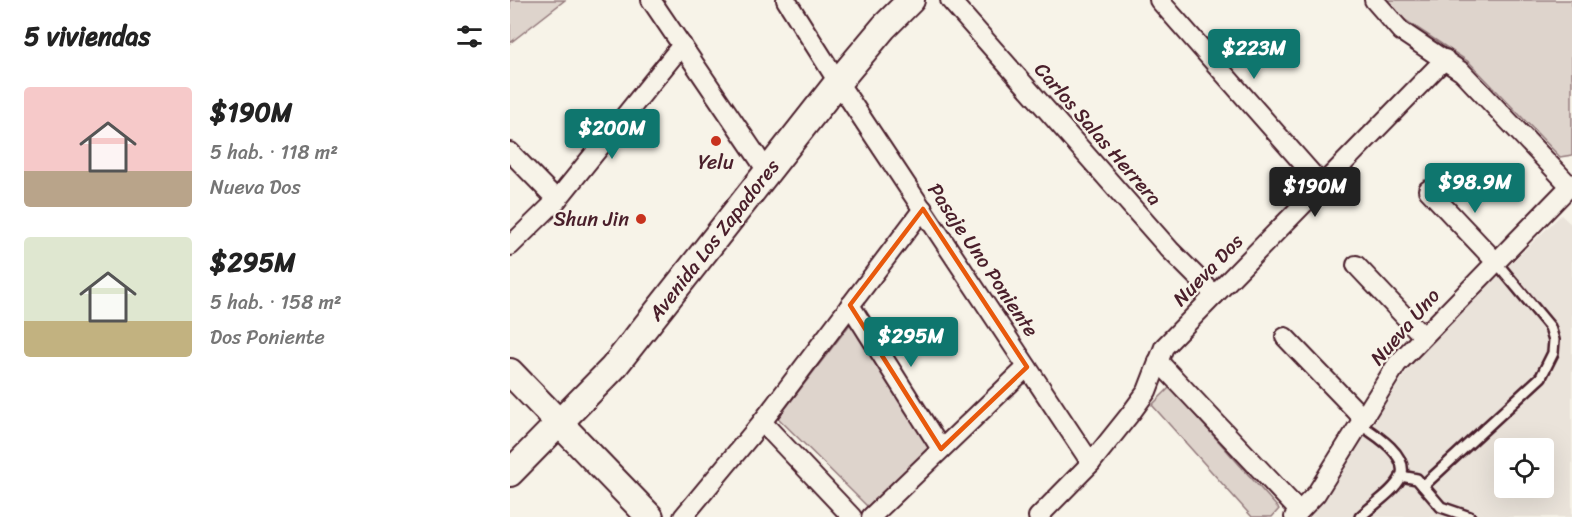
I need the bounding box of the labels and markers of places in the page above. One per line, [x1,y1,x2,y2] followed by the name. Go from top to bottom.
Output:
[1212,29,1296,80] pin: $223M
[570,109,654,160] pin: $200M
[709,134,723,148] marker: Yelu
[698,145,734,180] place label: Yelu
[1426,163,1524,214] pin: $98.9M
[1273,167,1357,218] pin: $190M
[554,202,629,237] place label: Shun Jin
[634,212,648,226] marker: Shun Jin
[869,317,953,368] pin: $295M

